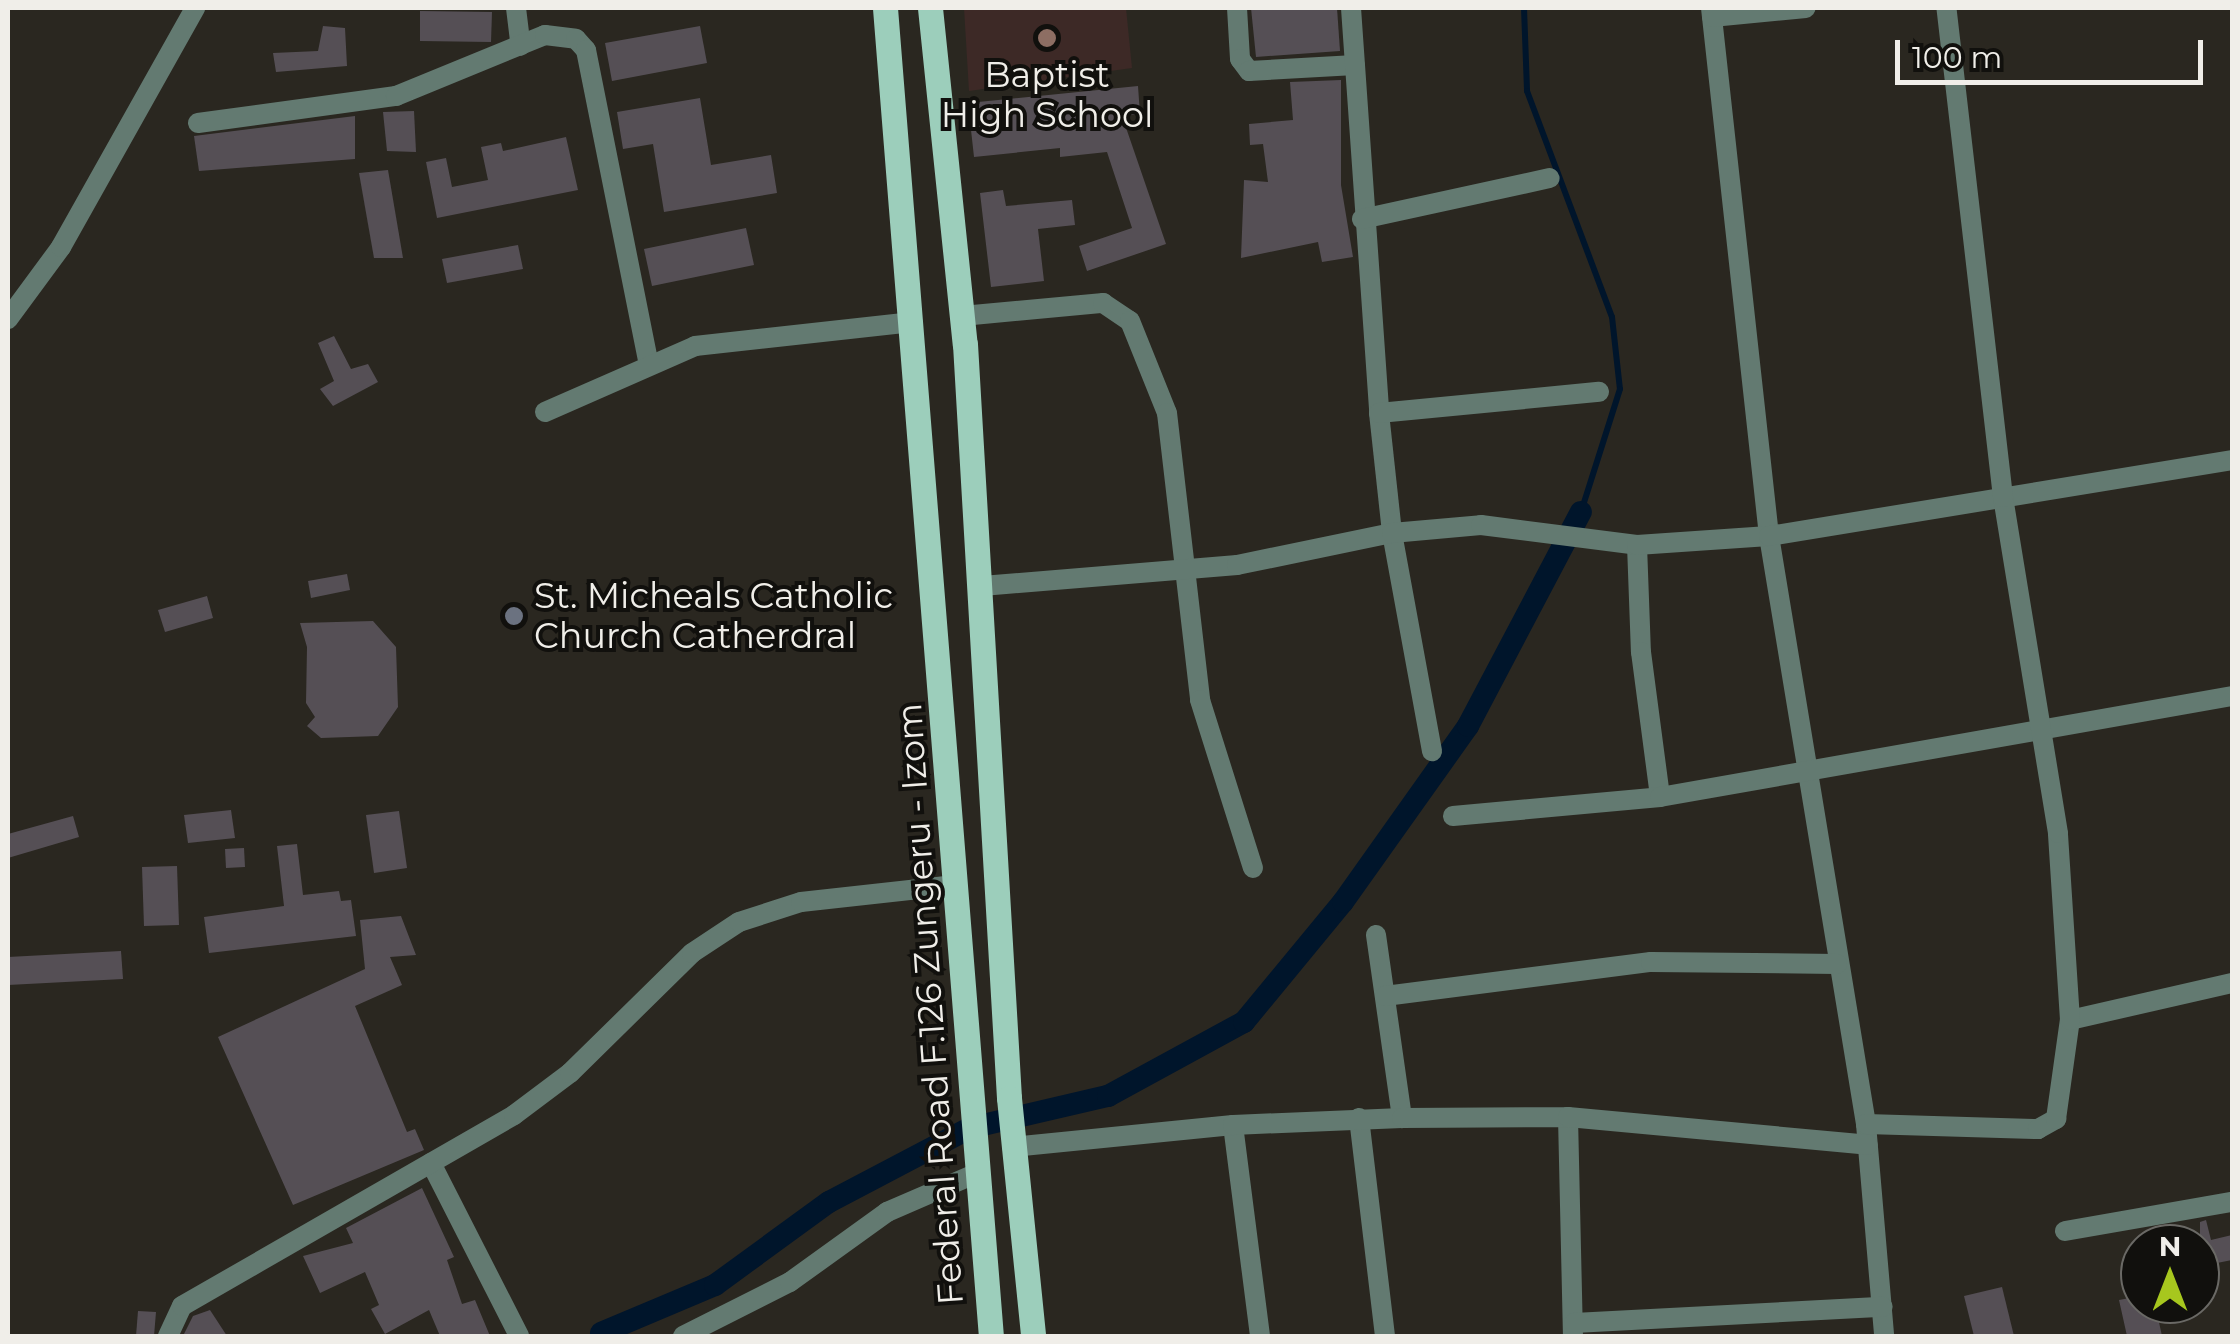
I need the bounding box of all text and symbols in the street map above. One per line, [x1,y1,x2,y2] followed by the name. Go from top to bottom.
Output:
[1900,20,2208,82] scale bar
[1036,27,1058,49] marker: Baptist High School
[1912,39,2002,76] text: 100 m
[941,54,1153,136] place label: Baptist High School
[534,575,893,657] place label: St. Micheals Catholic Church Catherdral
[503,605,525,627] marker: St. Micheals Catholic Church Catherdral
[888,702,972,1306] street label: Federal Road F.126 Zungeru - Izom
[2120,1224,2220,1324] north arrow
[2159,1229,2181,1263] text: N

